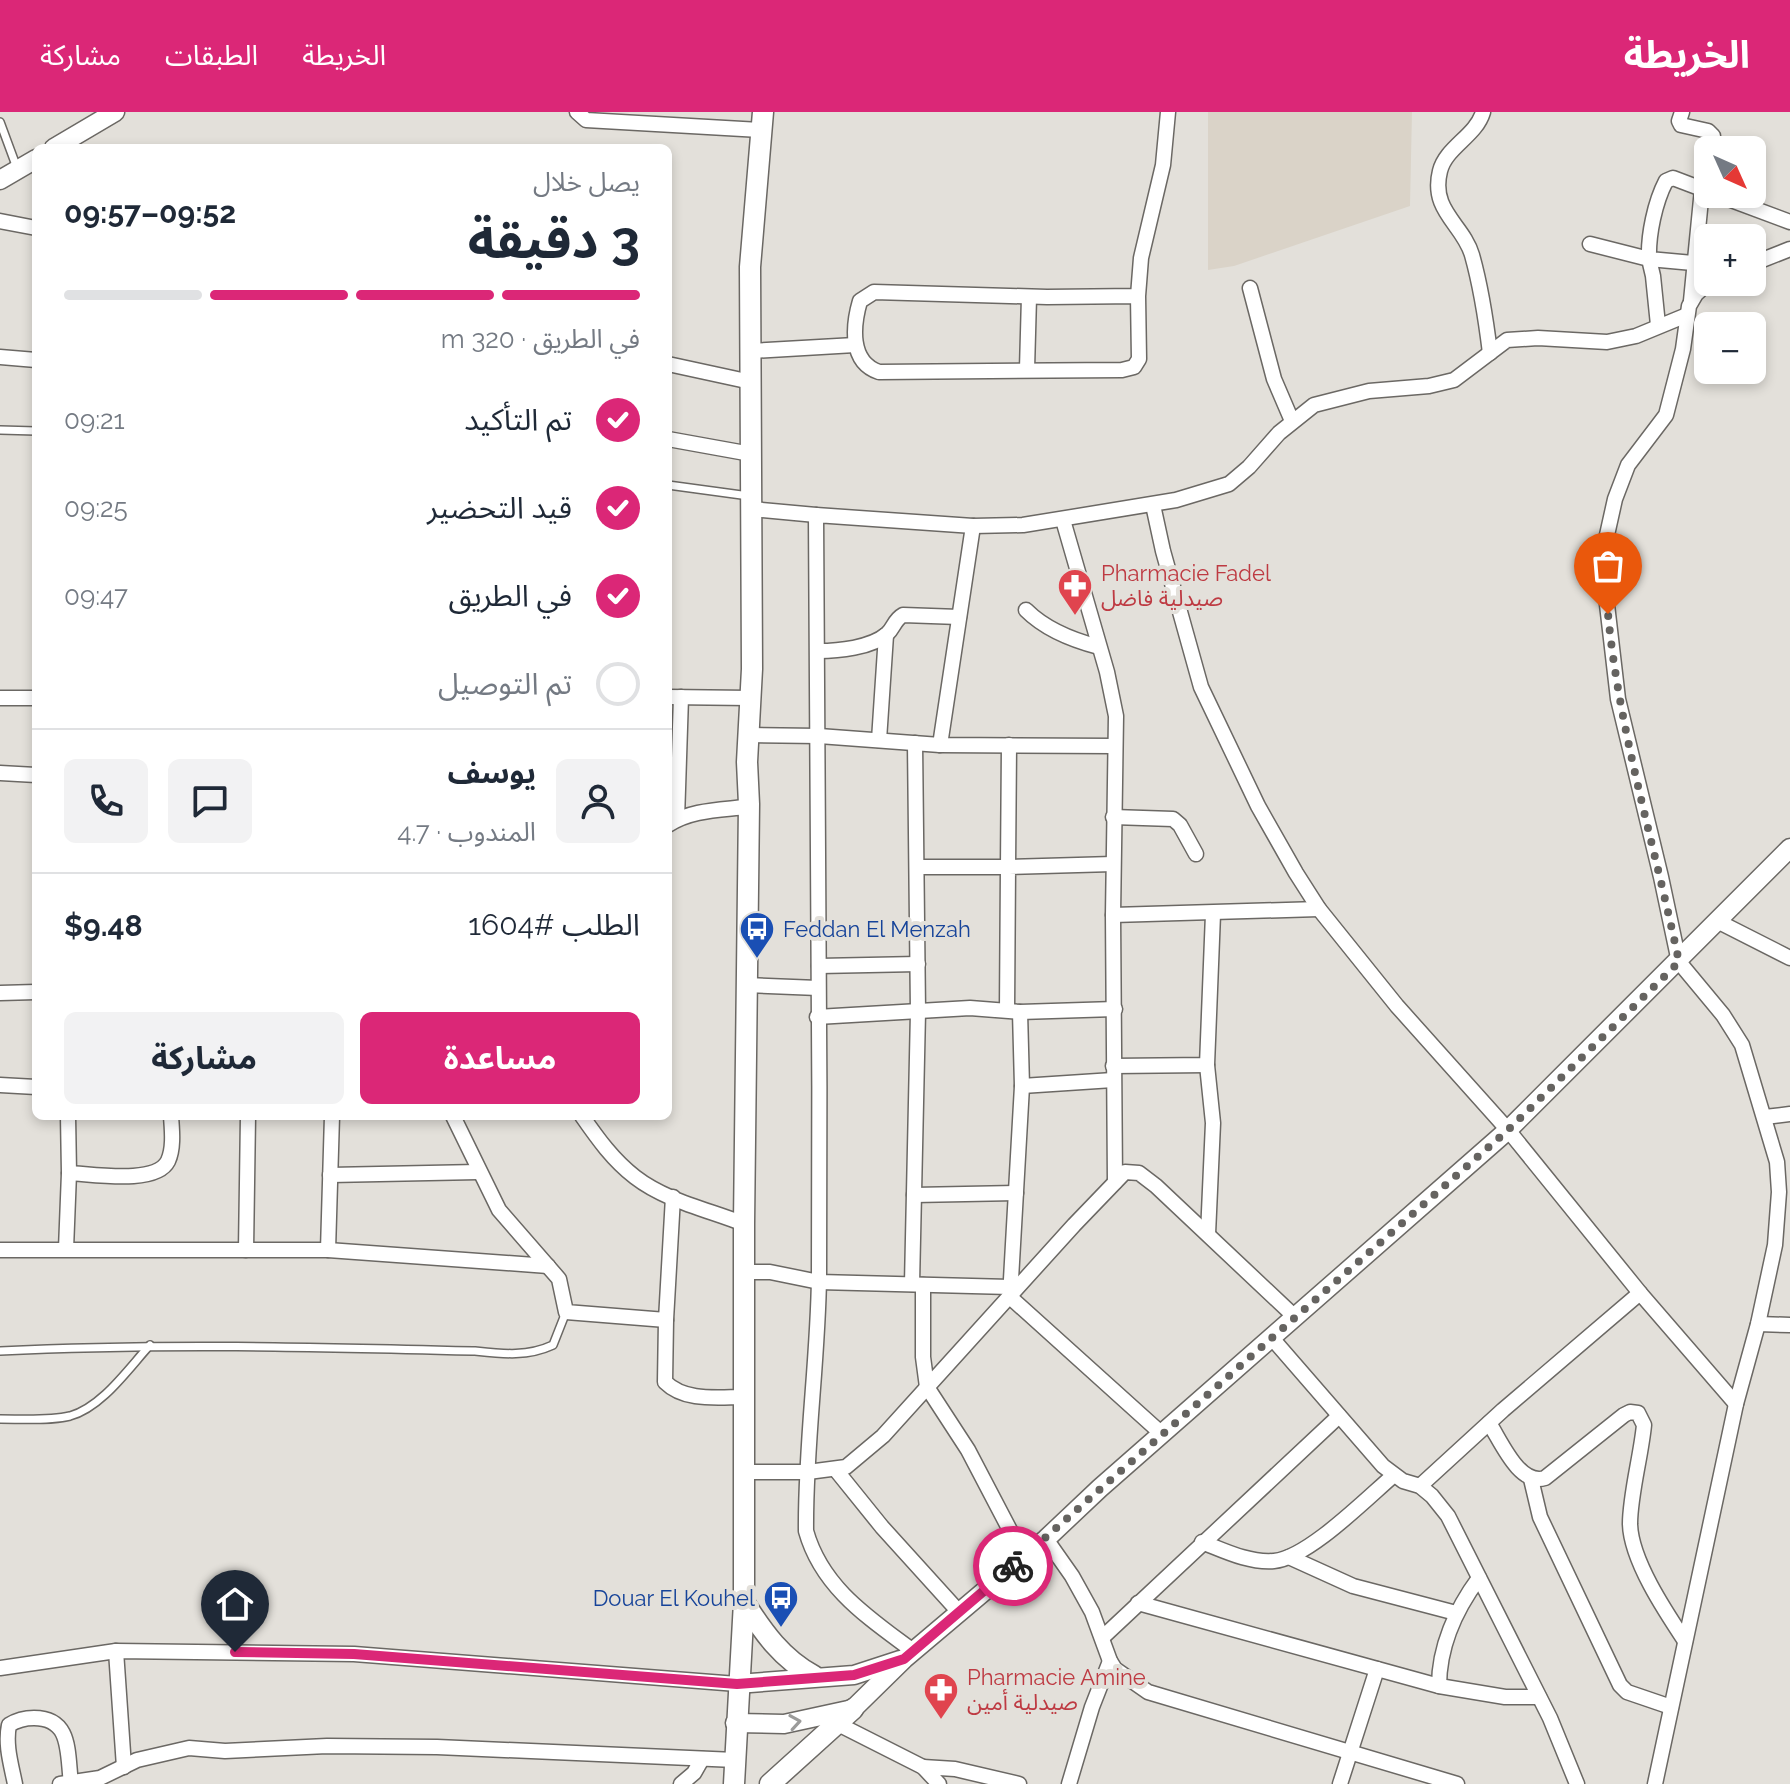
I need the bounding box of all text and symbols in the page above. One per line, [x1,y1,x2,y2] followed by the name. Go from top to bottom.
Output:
[1624,32,1750,77] text: الخريطة
[40,39,121,72] text: مشاركة
[165,39,258,72] text: الطبقات
[302,39,386,72] text: الخريطة
[1694,136,1766,208] north arrow
[1694,136,1766,384] map controls
[533,167,640,197] text: يصل خلال
[64,195,236,230] text: 09:52–09:57
[468,209,640,270] text: 3 دقيقة
[1694,224,1766,296] button: +
[1694,312,1766,384] button: −
[441,324,640,354] text: في الطريق · 320 m
[596,398,640,442] icon: check
[464,402,572,437] text: تم التأكيد
[64,405,125,435] text: 09:21
[596,486,640,530] icon: check
[427,490,572,525] text: قيد التحضير
[64,493,128,523] text: 09:25
[1574,532,1642,614] pin
[1586,544,1630,588] icon: bag
[1101,560,1271,611] place label: Pharmacie Fadel صيدلية فاضل
[1056,567,1094,617] pharmacy icon: Pharmacie Fadel صيدلية فاضل
[596,574,640,618] icon: check
[448,578,572,613] text: في الطريق
[64,581,128,611] text: 09:47
[438,666,572,701] text: تم التوصيل
[448,755,536,790] text: يوسف
[64,759,148,843] button: phone
[168,759,252,843] button: chat
[556,759,640,843] button: person
[397,817,536,847] text: المندوب · 4.7
[468,907,640,942] text: الطلب #1604
[64,908,143,943] text: $9.48
[738,910,776,960] bus stop icon: Feddan El Menzah
[783,916,971,942] place label: Feddan El Menzah
[64,1012,344,1104] button: مشاركة
[360,1012,640,1104] button: مساعدة
[973,1526,1053,1606] courier
[991,1544,1035,1588] icon: bike
[201,1570,269,1652] pin
[762,1579,800,1629] bus stop icon: Douar El Kouhel
[213,1582,257,1626] icon: home
[593,1585,755,1611] place label: Douar El Kouhel
[967,1664,1146,1715] place label: Pharmacie Amine صيدلية أمين
[922,1671,960,1721] pharmacy icon: Pharmacie Amine صيدلية أمين
[788,1714,802,1731] one-way arrow

